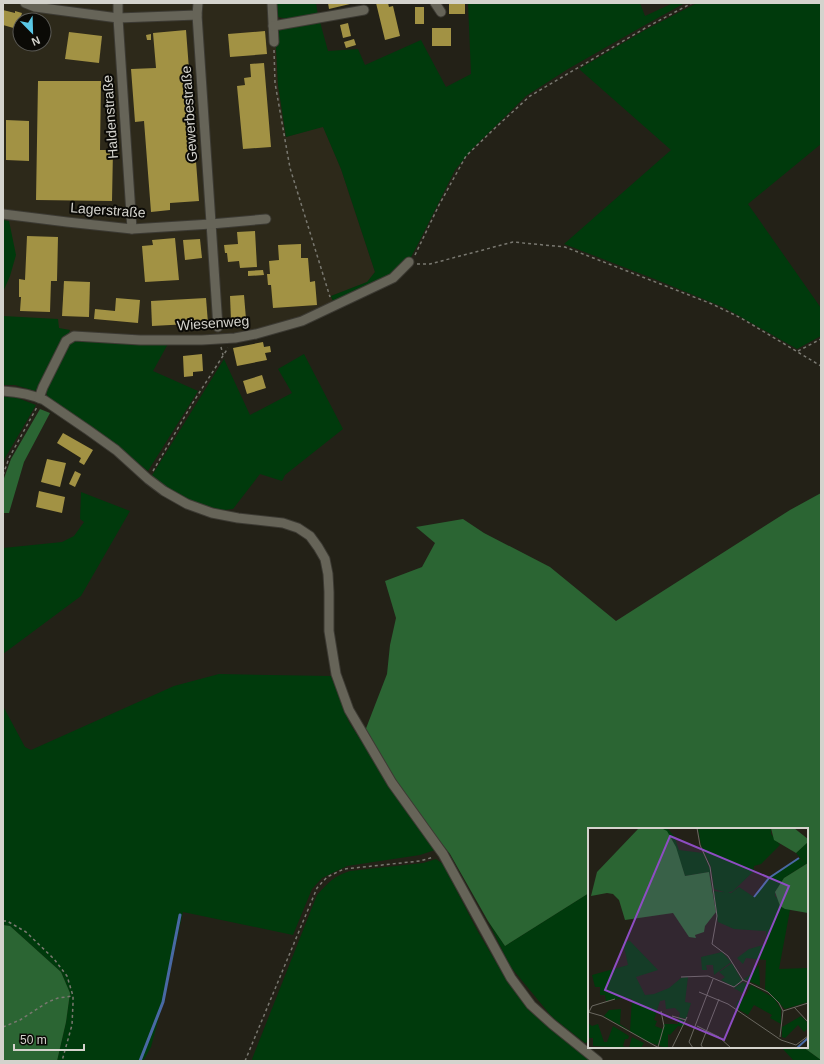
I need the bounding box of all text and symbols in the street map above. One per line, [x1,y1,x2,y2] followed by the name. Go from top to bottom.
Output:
[12,12,52,52] north arrow
[30,34,42,48] text: N
[178,65,200,163] street label: Gewerbestraße
[99,74,121,159] street label: Haldenstraße
[70,199,146,221] street label: Lagerstraße
[176,312,250,334] street label: Wiesenweg
[588,828,808,1048] inset map
[14,1026,84,1052] scale bar
[20,1033,47,1047] text: 50 m

